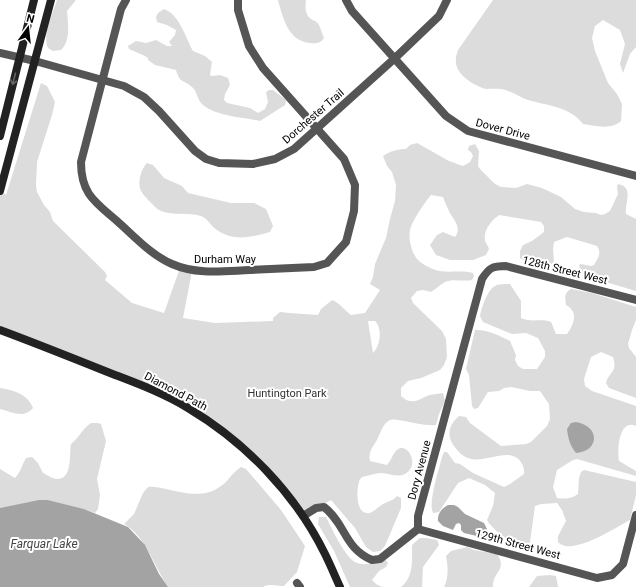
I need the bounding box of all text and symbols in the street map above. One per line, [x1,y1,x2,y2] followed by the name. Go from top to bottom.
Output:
[8,8,48,48] north arrow
[25,12,36,26] text: N
[10,72,18,85] one-way arrow
[280,86,347,147] street label: Dorchester Trail
[474,116,532,143] street label: Dover Drive
[194,253,257,266] street label: Durham Way
[521,254,609,287] street label: 128th Street West
[142,369,209,413] street label: Diamond Path
[247,387,327,400] park label: Huntington Park
[405,439,434,501] street label: Dory Avenue
[474,527,562,562] street label: 129th Street West
[10,537,78,551] water label: Farquar Lake

